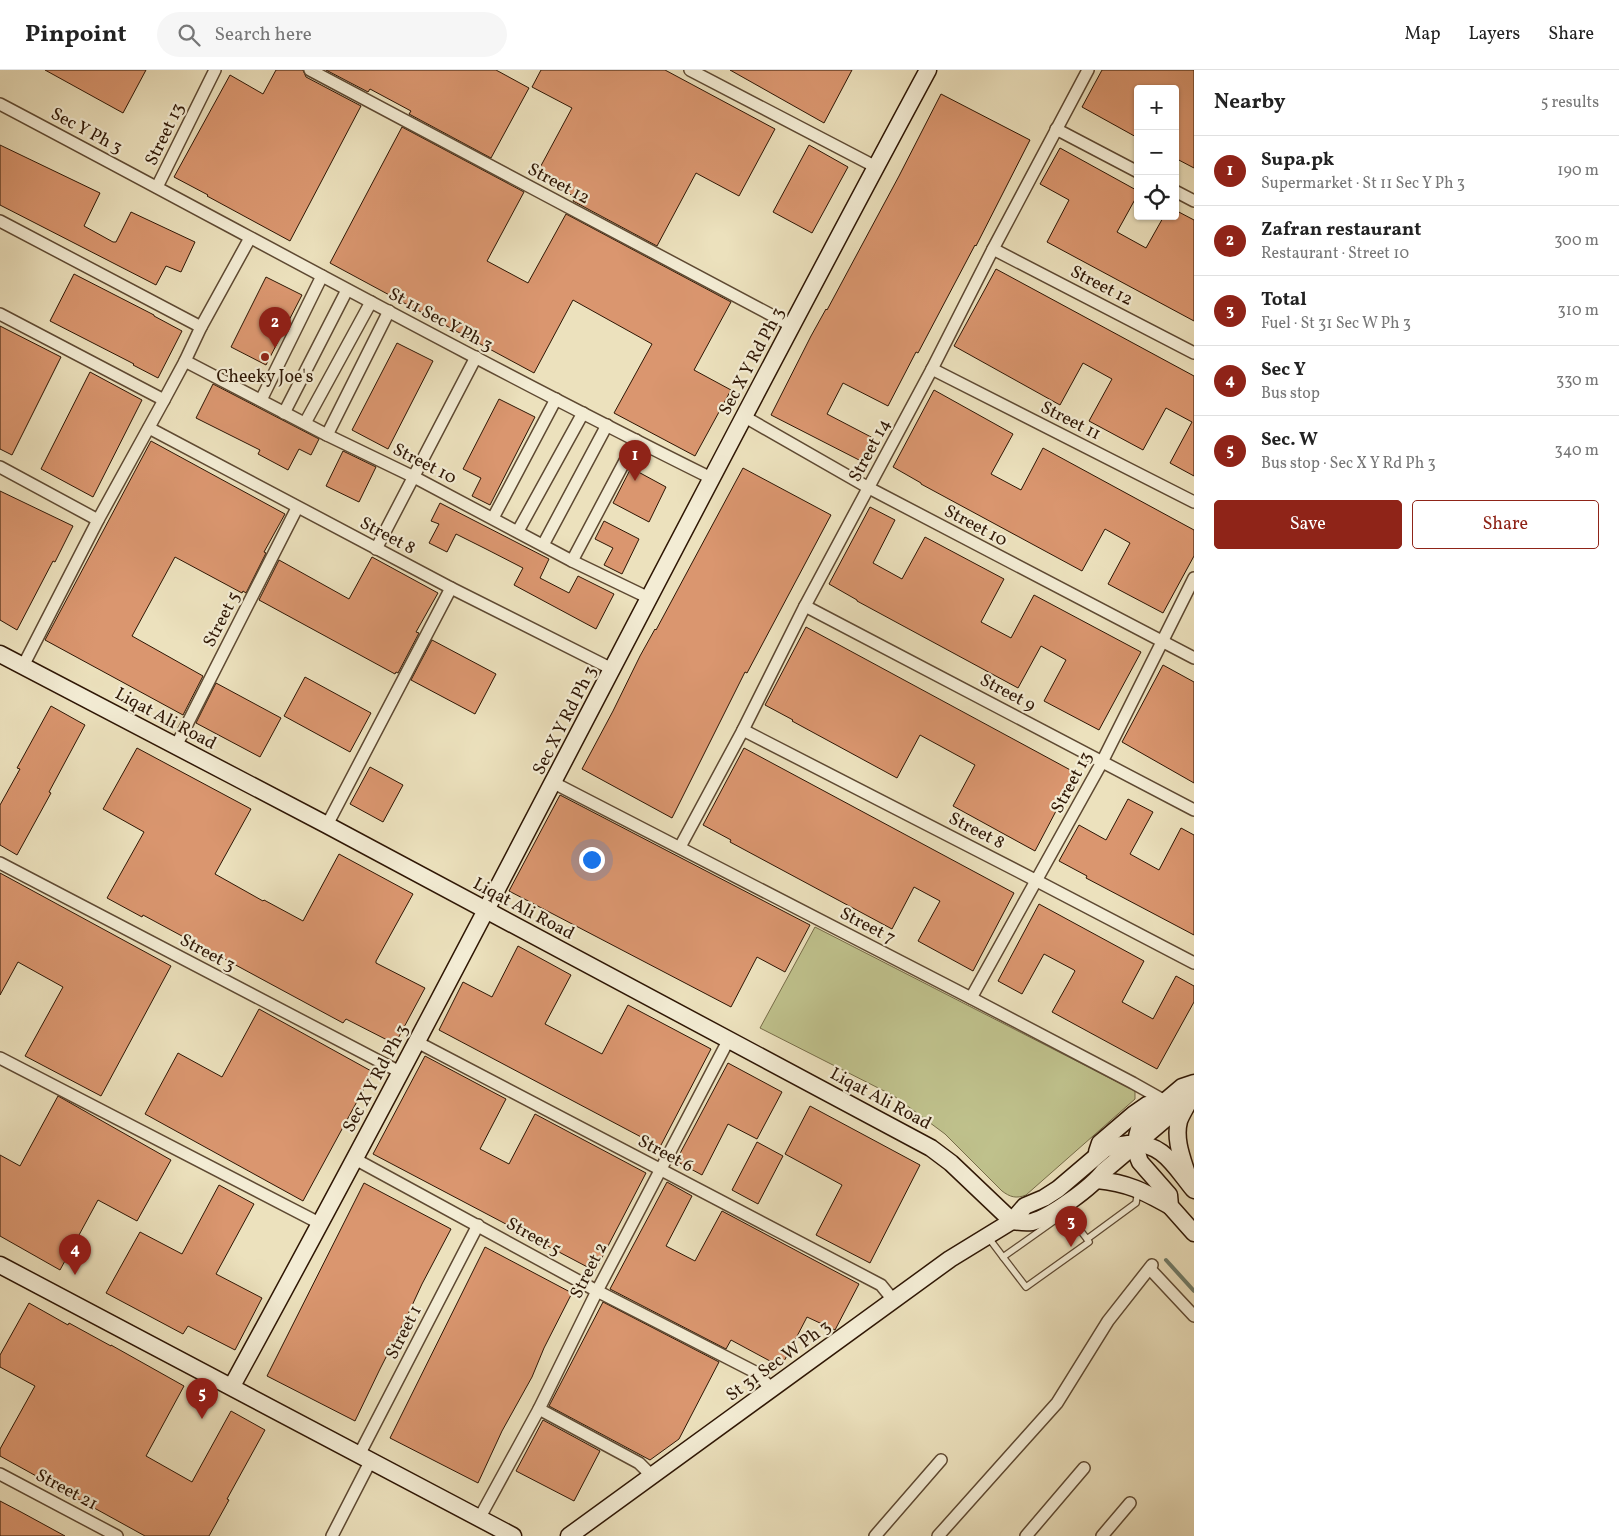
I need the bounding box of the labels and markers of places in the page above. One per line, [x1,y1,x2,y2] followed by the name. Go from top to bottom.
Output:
[259,307,291,348] pin: 2
[259,351,271,363] marker: Cheeky Joe's
[216,365,314,390] place label: Cheeky Joe's
[619,440,651,481] pin: 1
[1055,1206,1087,1247] pin: 3
[59,1234,91,1275] pin: 4
[186,1378,218,1419] pin: 5

